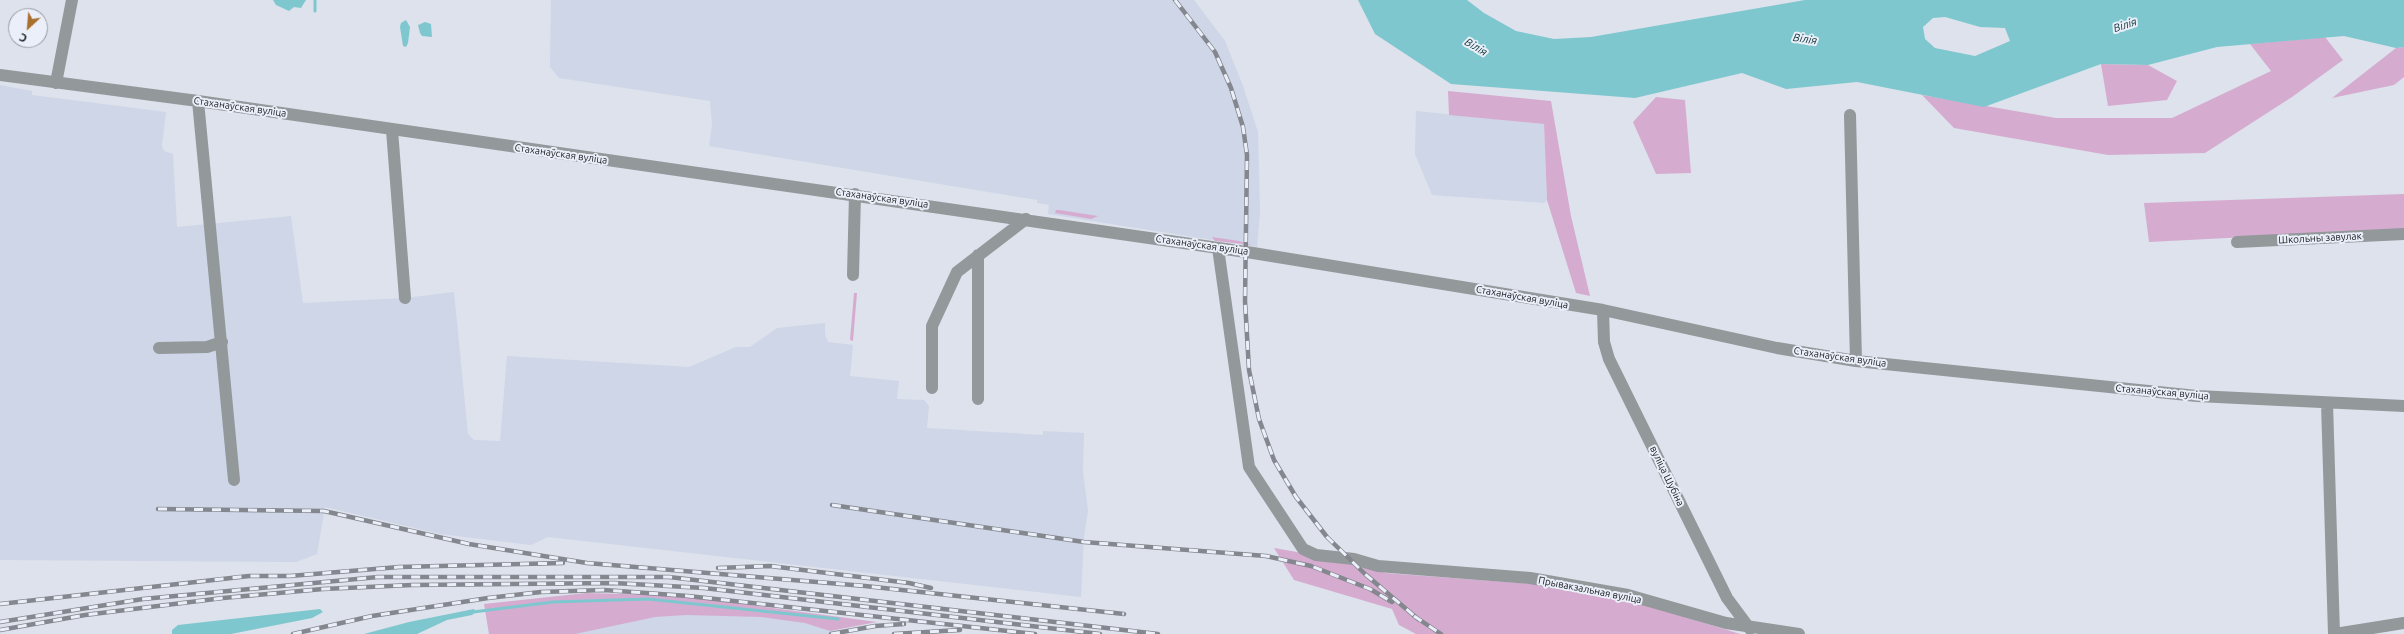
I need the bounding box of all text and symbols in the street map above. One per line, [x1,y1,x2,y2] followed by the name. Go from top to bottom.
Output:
[8,8,48,48] north arrow
[2112,15,2138,35] water label: Вілія
[17,31,29,45] text: С
[1792,31,1818,47] water label: Вілія
[1462,35,1490,59] water label: Вілія
[193,95,287,119] street label: Стаханаўская вуліца
[514,142,608,166] street label: Стаханаўская вуліца
[835,186,929,210] street label: Стаханаўская вуліца
[2278,230,2362,246] street label: Школьны завулак
[1155,233,1249,257] street label: Стаханаўская вуліца
[1475,283,1569,311] street label: Стаханаўская вуліца
[1793,345,1887,369] street label: Стаханаўская вуліца
[2115,382,2209,402] street label: Стаханаўская вуліца
[1647,444,1687,508] street label: вуліца Шубіна
[1537,574,1643,606] street label: Прывакзальная вуліца

